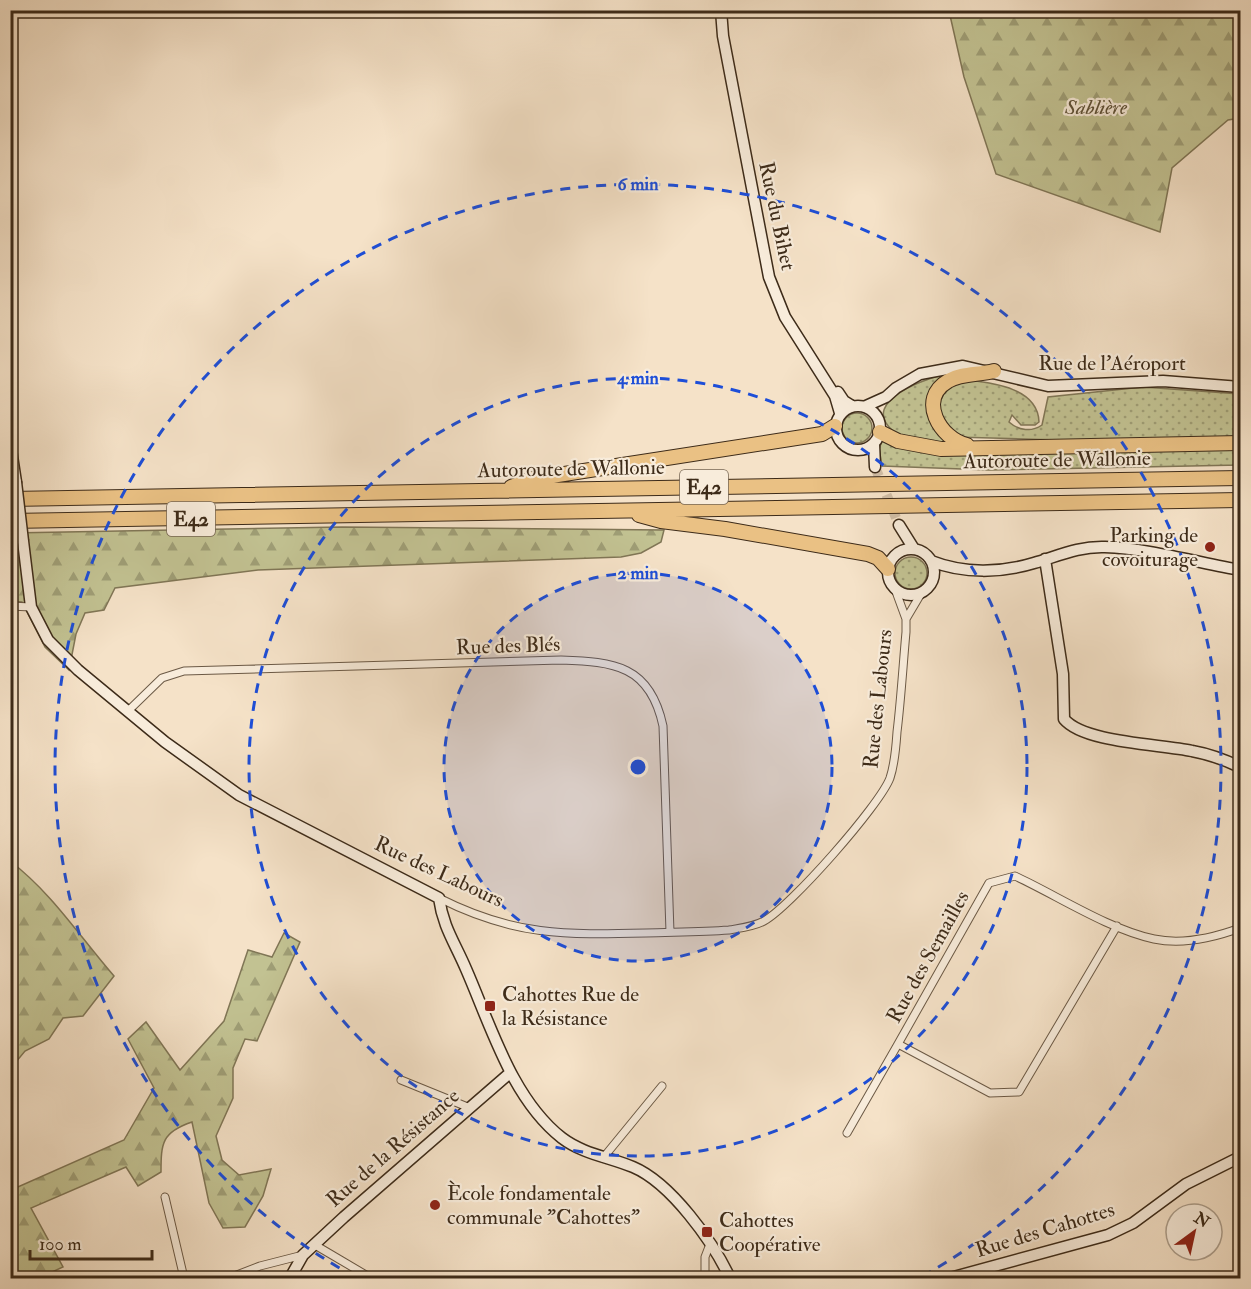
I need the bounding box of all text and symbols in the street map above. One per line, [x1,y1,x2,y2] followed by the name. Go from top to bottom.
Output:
[1064,94,1128,121] park label: Sablière
[752,159,802,273] street label: Rue du Bihet
[618,173,659,196] text: 6 min
[1038,350,1186,377] street label: Rue de l'Aéroport
[616,367,659,390] text: 4 min
[962,445,1151,475] street label: Autoroute de Wallonie
[476,454,665,484] street label: Autoroute de Wallonie
[680,470,728,504] road number: E42
[167,502,215,536] road number: E42
[1102,522,1198,573] place label: Parking de covoiturage
[1203,540,1217,554] marker: Parking de covoiturage
[618,562,659,585] text: 2 min
[857,628,899,770] street label: Rue des Labours
[455,631,561,661] street label: Rue des Blés
[628,757,648,777] centre of rings
[370,830,508,914] street label: Rue des Labours
[880,886,976,1028] street label: Rue des Semailles
[502,981,639,1032] place label: Cahottes Rue de la Résistance
[483,999,497,1013] marker: Cahottes Rue de la Résistance
[321,1083,465,1213] street label: Rue de la Résistance
[447,1180,640,1231] place label: Ècole fondamentale communale "Cahottes"
[972,1196,1118,1264] street label: Rue des Cahottes
[428,1198,442,1212] marker: Ècole fondamentale communale "Cahottes"
[1164,1202,1224,1262] north arrow
[719,1207,821,1258] place label: Cahottes Coopérative
[1189,1207,1214,1233] text: N
[30,1223,152,1261] scale bar
[700,1225,714,1239] marker: Cahottes Coopérative
[39,1233,82,1256] text: 100 m

